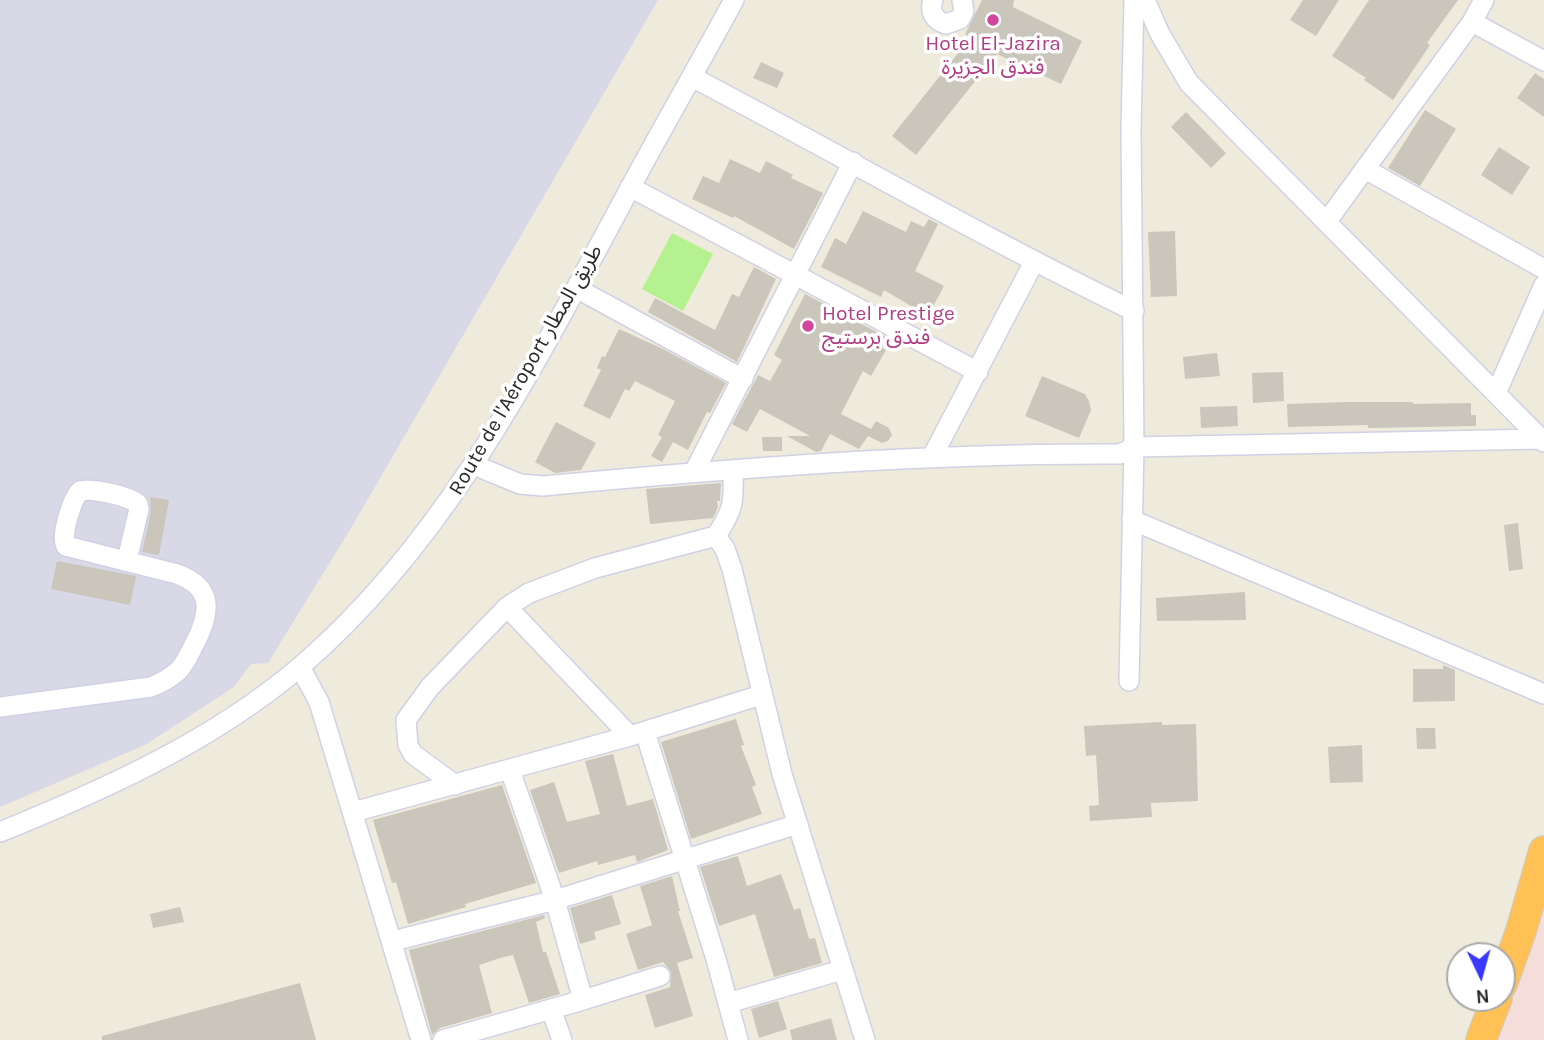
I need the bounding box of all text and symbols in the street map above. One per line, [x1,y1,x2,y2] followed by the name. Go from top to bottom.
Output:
[985,12,1001,28] marker: Hotel El-Jazira فندق الجزيرة
[925,31,1061,81] place label: Hotel El-Jazira فندق الجزيرة
[444,240,608,500] street label: Route de l'Aéroport طريق المطار
[822,301,955,351] place label: Hotel Prestige فندق برستيج
[800,318,816,334] marker: Hotel Prestige فندق برستيج
[1446,942,1516,1012] north arrow
[1475,984,1490,1007] text: N

